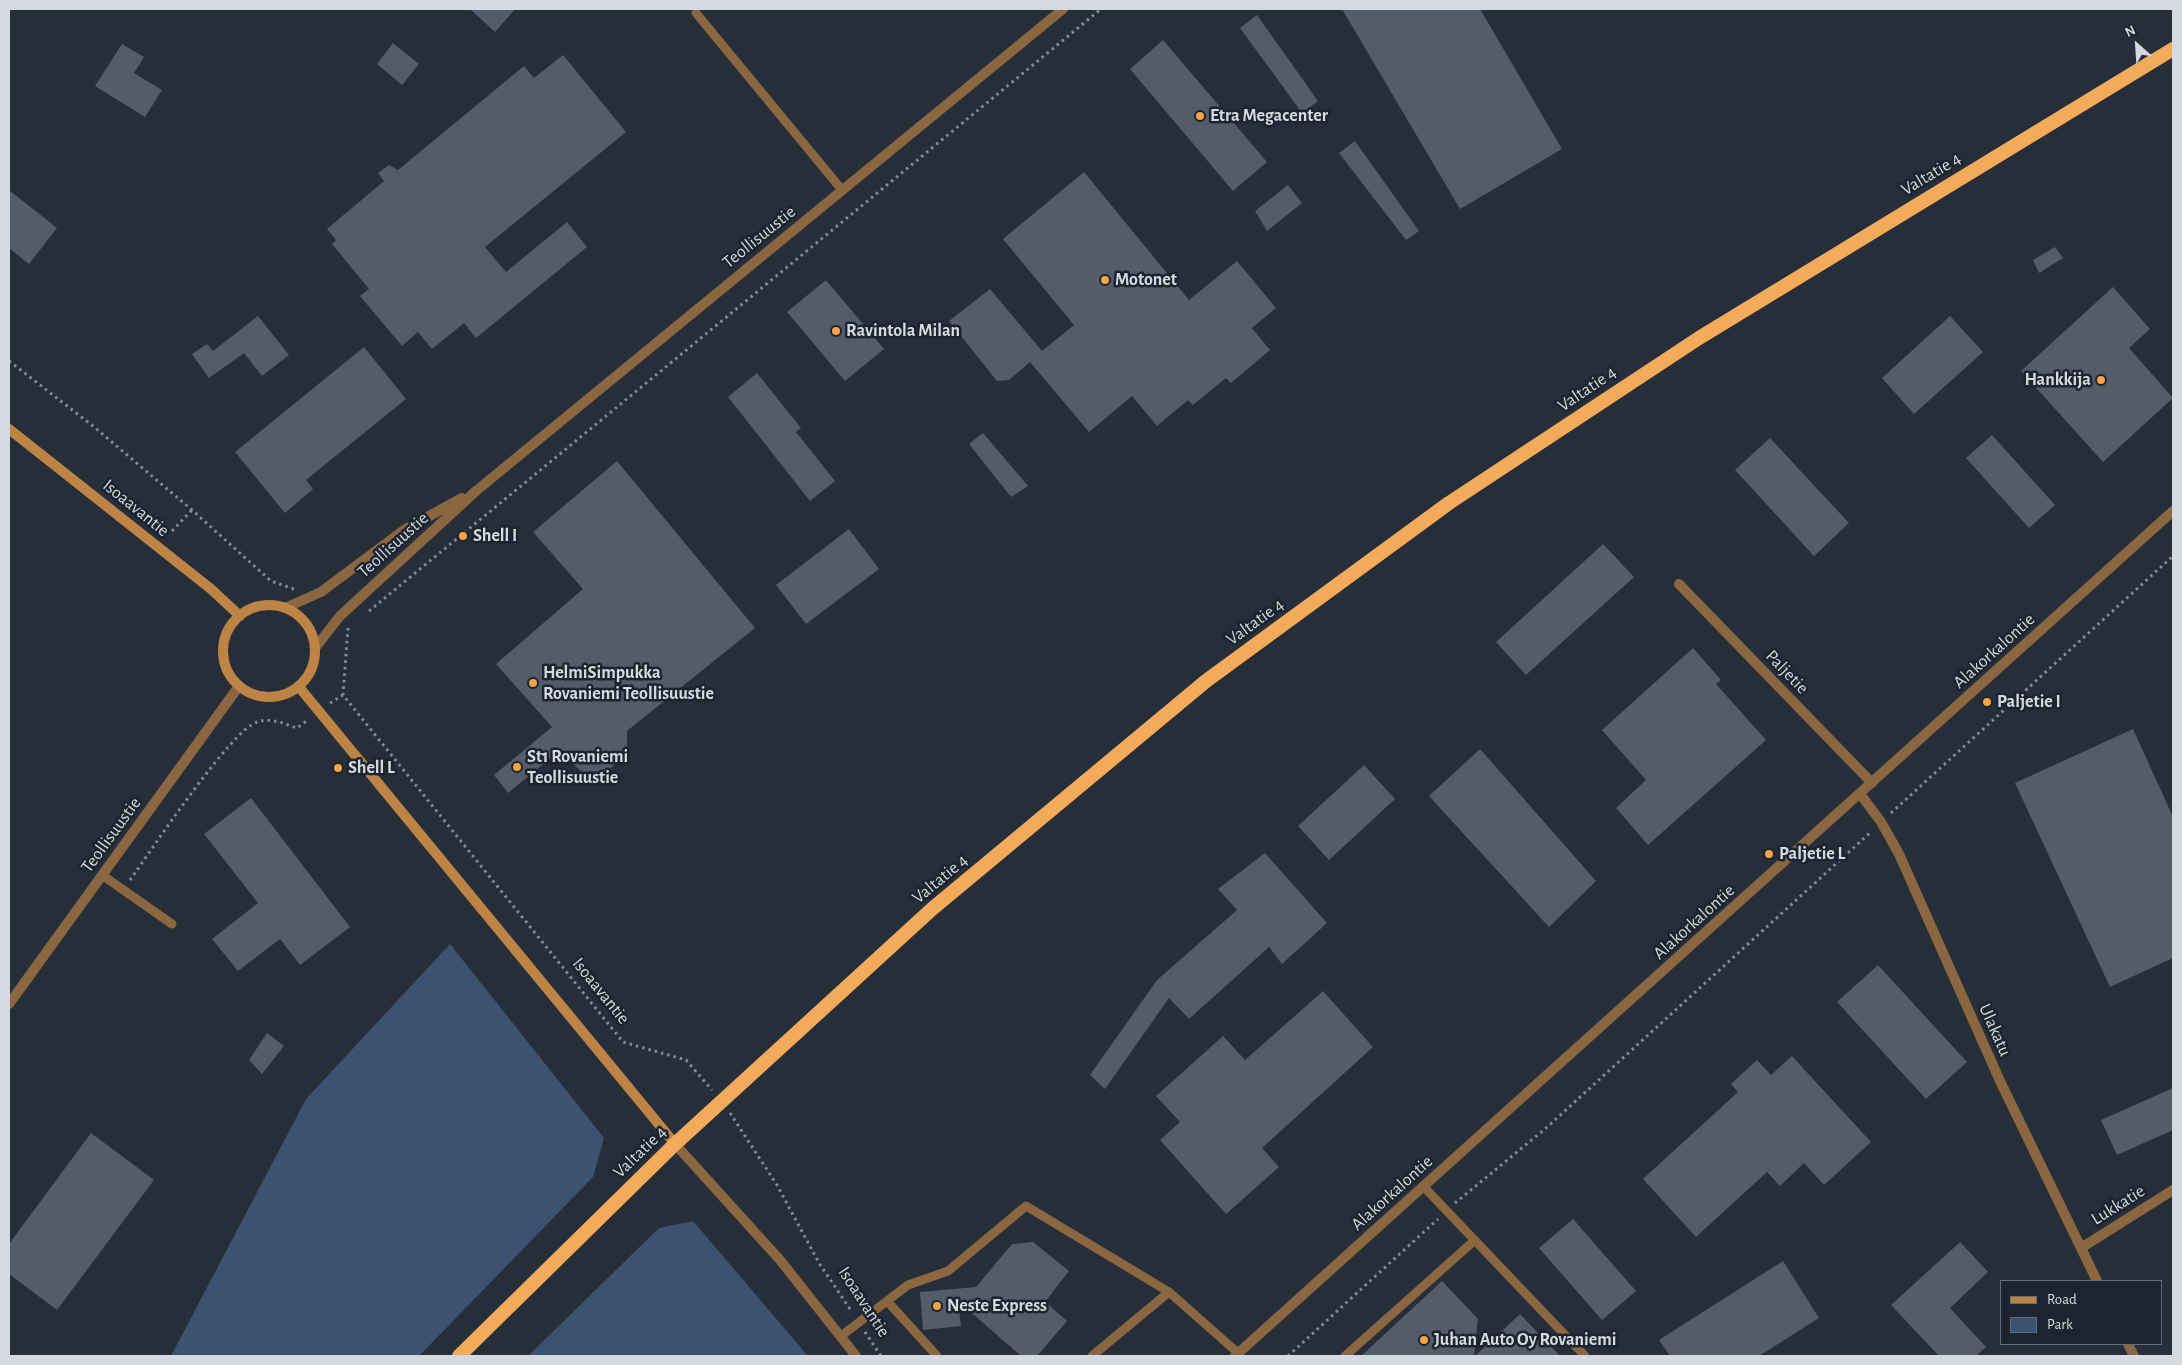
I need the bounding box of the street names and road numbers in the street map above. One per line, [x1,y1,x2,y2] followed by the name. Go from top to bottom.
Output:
[1897,148,1965,200] street label: Valtatie 4
[718,201,800,273] street label: Teollisuustie
[1554,362,1620,416] street label: Valtatie 4
[98,475,174,541] street label: Isoaavantie
[353,508,433,582] street label: Teollisuustie
[1222,594,1288,650] street label: Valtatie 4
[1949,609,2039,693] street label: Alakorkalontie
[1761,645,1813,699] street label: Paljetie
[76,793,146,877] street label: Teollisuustie
[908,850,972,908] street label: Valtatie 4
[1649,880,1739,964] street label: Alakorkalontie
[568,953,634,1029] street label: Isoaavantie
[1974,1000,2016,1060] street label: Ulakatu
[609,1121,671,1183] street label: Valtatie 4
[1347,1151,1437,1235] street label: Alakorkalontie
[2087,1180,2149,1230] street label: Lukkatie
[833,1263,895,1341] street label: Isoaavantie

